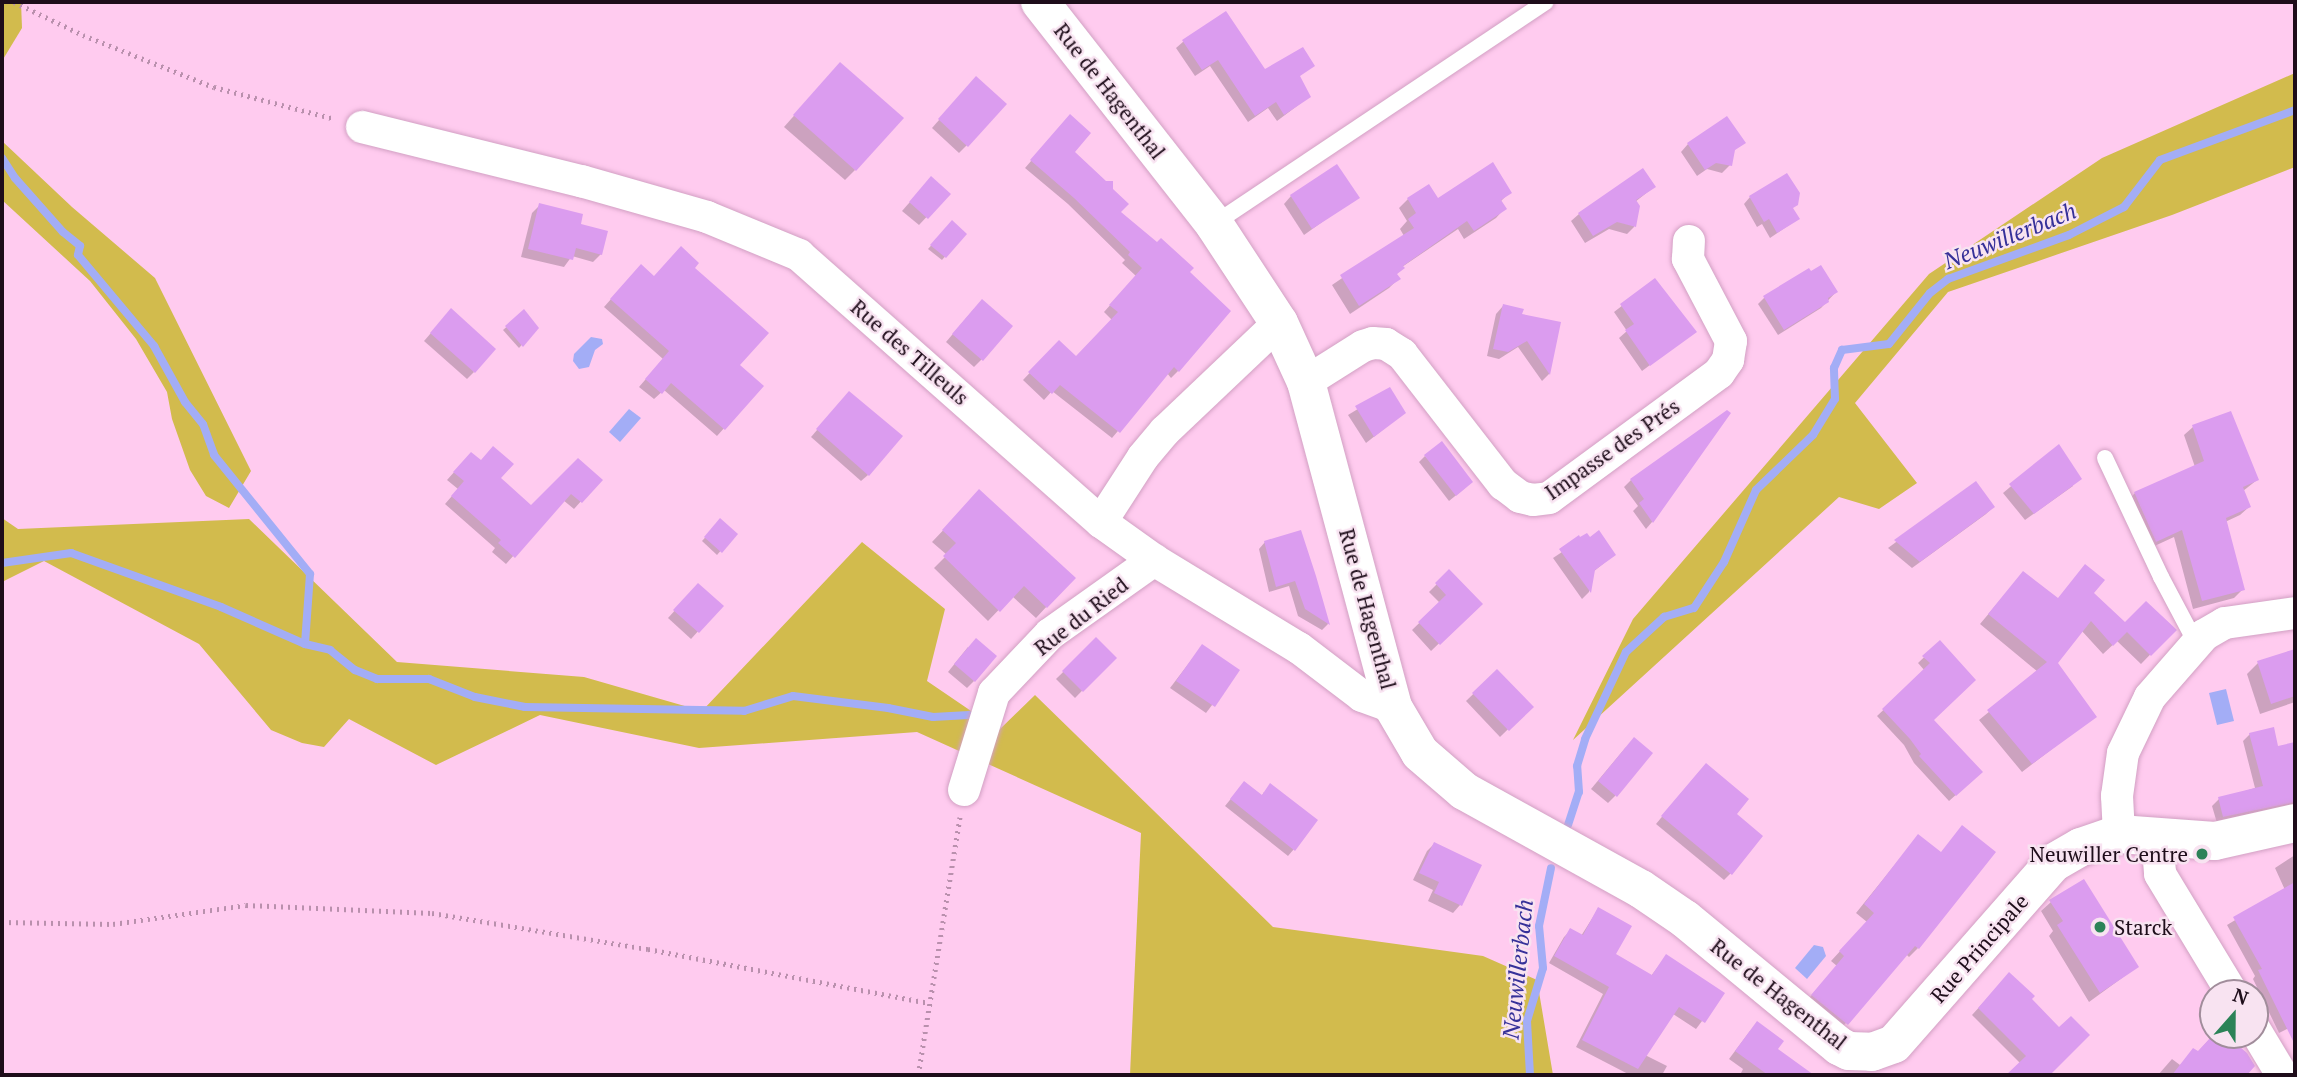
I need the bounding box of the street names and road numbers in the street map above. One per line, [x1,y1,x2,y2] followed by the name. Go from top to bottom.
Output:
[1049,18,1171,164] street label: Rue de Hagenthal
[846,294,974,410] street label: Rue des Tilleuls
[1540,393,1684,505] street label: Impasse des Prés
[1334,526,1402,692] street label: Rue de Hagenthal
[1029,572,1133,660] street label: Rue du Ried
[1925,888,2033,1008] street label: Rue Principale
[1706,933,1852,1055] street label: Rue de Hagenthal

